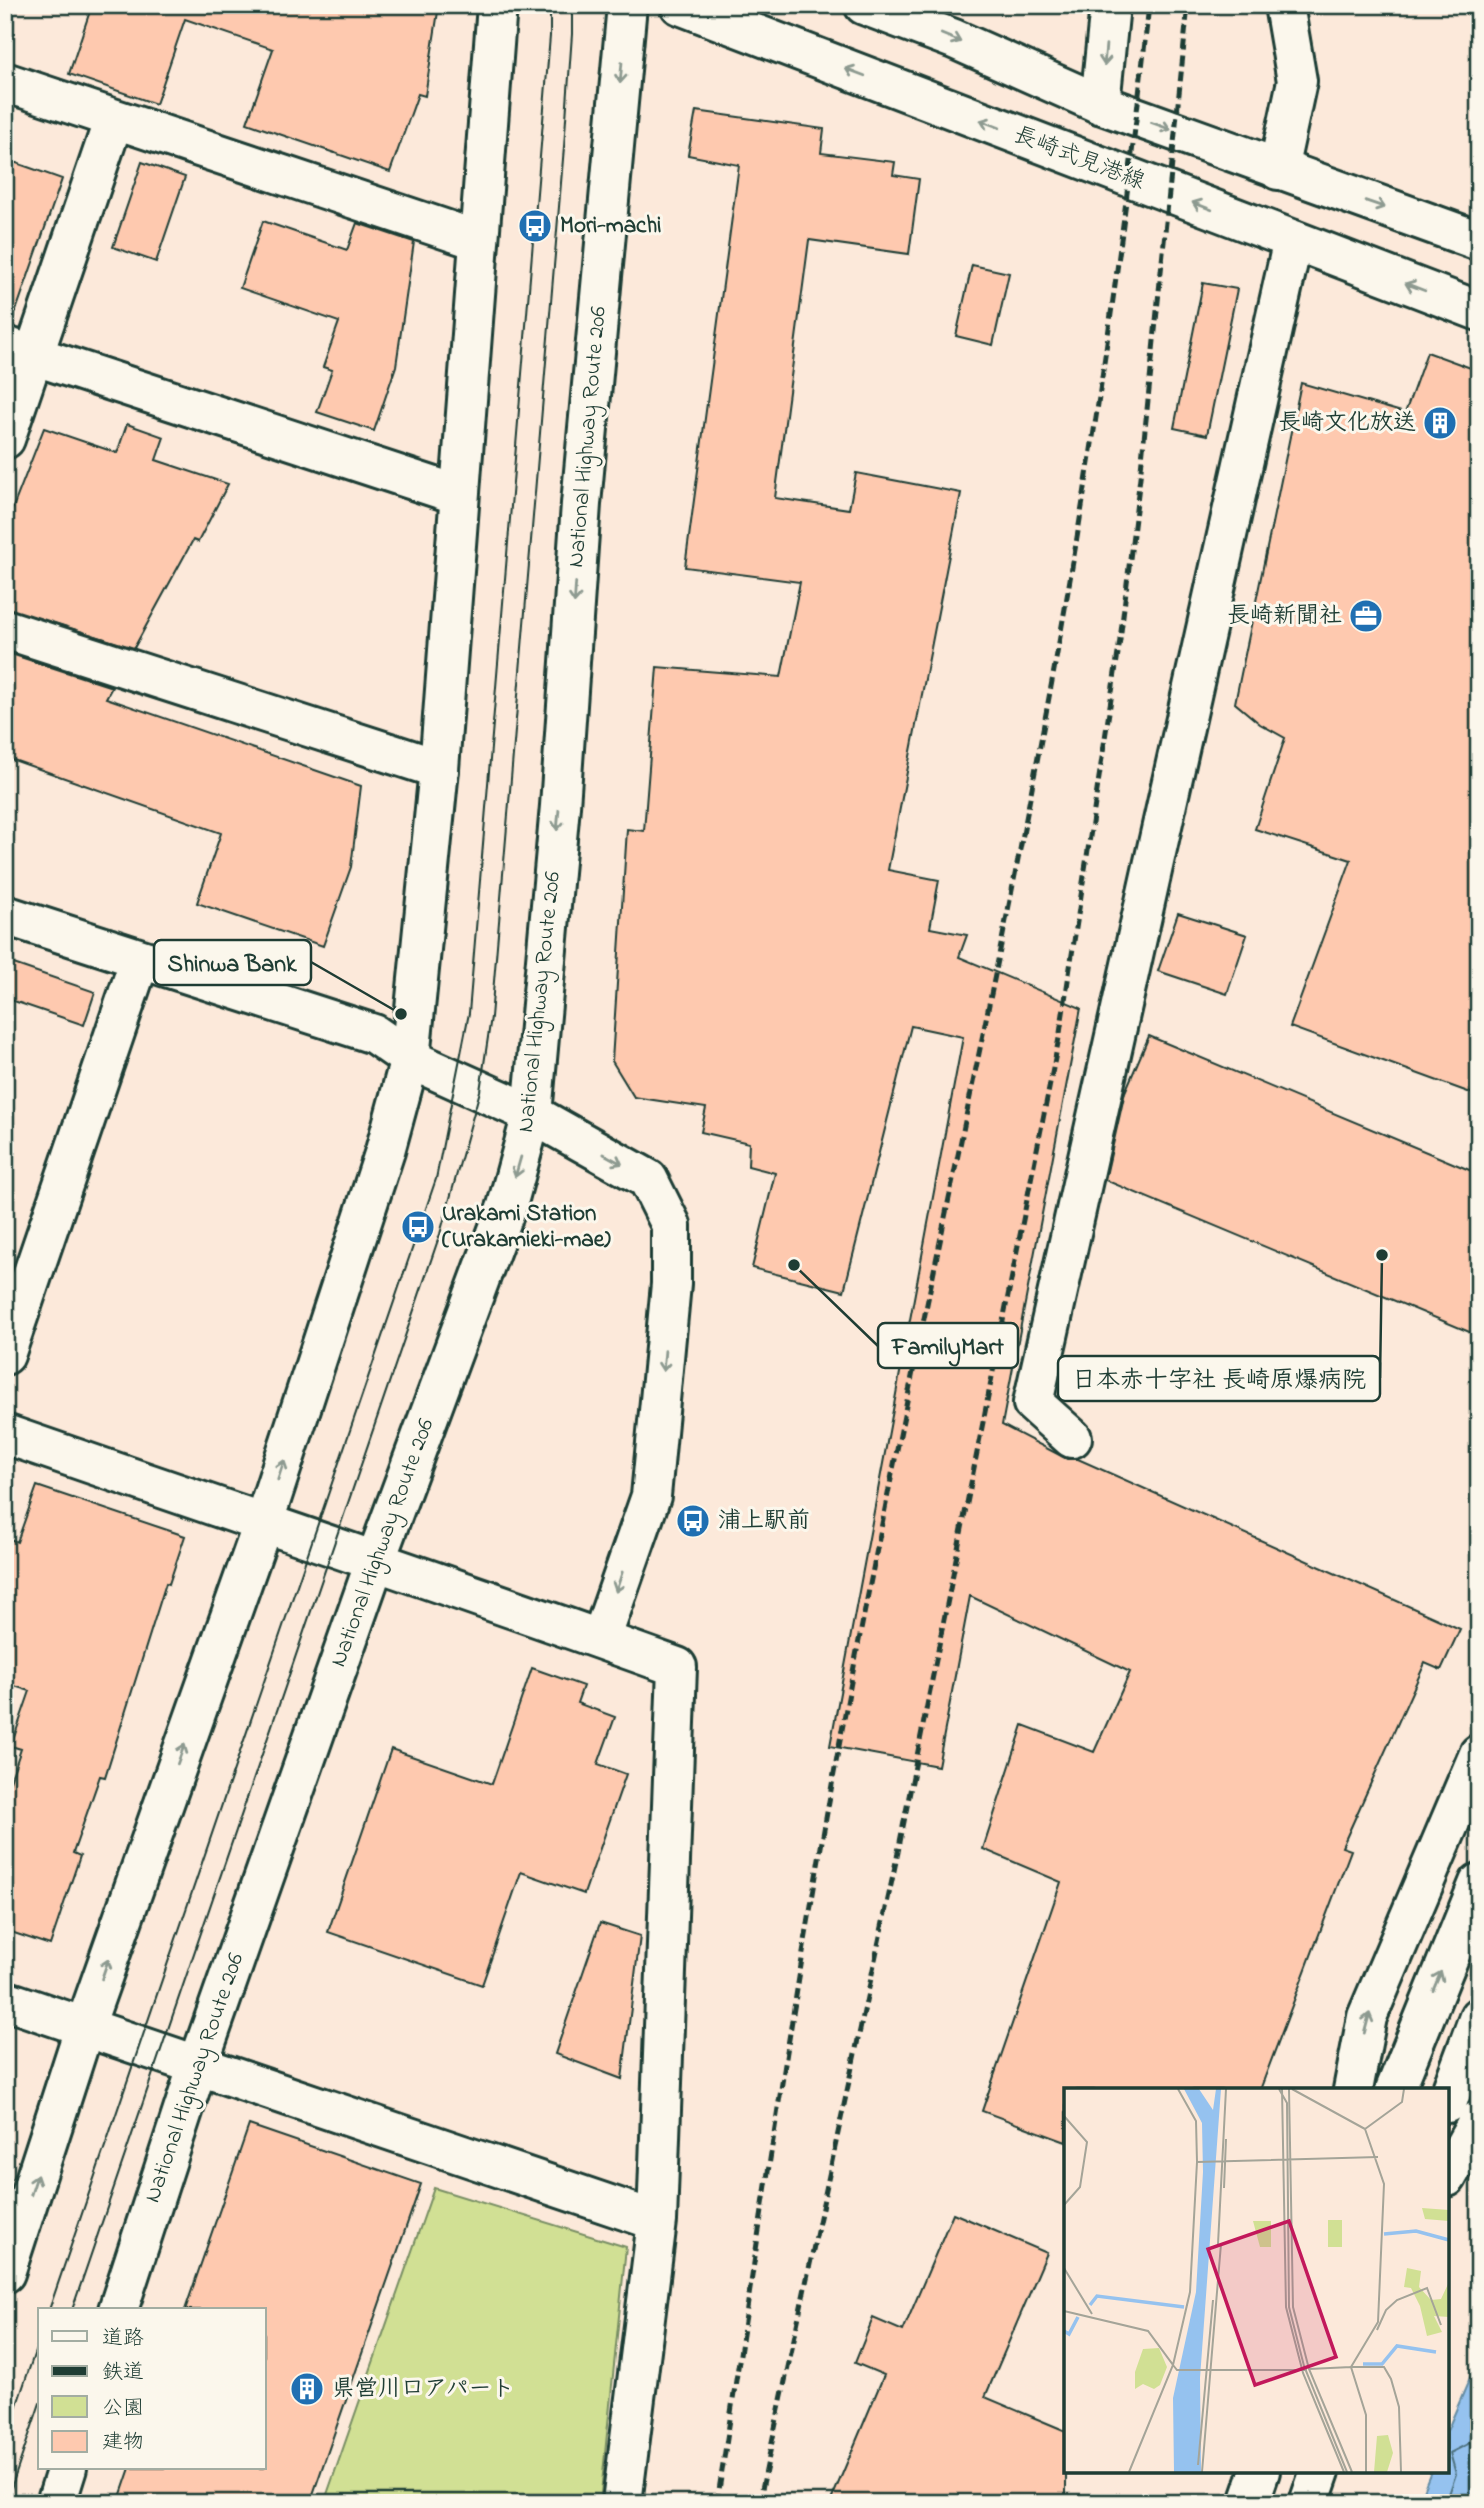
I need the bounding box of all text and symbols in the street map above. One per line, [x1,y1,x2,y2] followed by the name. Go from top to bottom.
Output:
[940,33,961,46] one-way arrow
[1098,43,1111,65] one-way arrow
[614,61,627,84] one-way arrow
[844,65,866,78] one-way arrow
[980,117,1002,130] one-way arrow
[1009,119,1149,199] street label: 長崎式見港線
[1149,121,1171,133] one-way arrow
[1192,199,1214,212] one-way arrow
[1363,199,1385,211] one-way arrow
[516,207,554,245] bus stop icon: Mori-machi
[560,210,661,243] place label: Mori-machi
[1404,280,1426,293] one-way arrow
[560,305,618,569] street label: National Highway Route 206
[1421,404,1459,442] building icon: 長崎文化放送
[1278,407,1416,440] place label: 長崎文化放送
[568,581,581,603] one-way arrow
[1347,597,1385,635] office icon: 長崎新聞社
[1227,600,1342,633] place label: 長崎新聞社
[551,808,564,830] one-way arrow
[510,870,572,1134] street label: National Highway Route 206
[154,940,311,985] callout: Shinwa Bank
[167,948,297,983] text: Shinwa Bank
[602,1153,623,1166] one-way arrow
[511,1155,524,1177] one-way arrow
[442,1198,611,1257] place label: Urakami Station (Urakamieki-mae)
[399,1208,437,1246] bus stop icon: Urakami Station (Urakamieki-mae)
[878,1323,1018,1368] callout: FamilyMart
[891,1331,1005,1367] text: FamilyMart
[657,1349,670,1372] one-way arrow
[1058,1356,1380,1401] callout: 日本赤十字社 長崎原爆病院
[1072,1364,1366,1399] text: 日本赤十字社 長崎原爆病院
[323,1414,445,1672] street label: National Highway Route 206
[275,1459,288,1481] one-way arrow
[674,1502,712,1540] bus stop icon: 浦上駅前
[718,1505,810,1538] place label: 浦上駅前
[612,1571,625,1593] one-way arrow
[176,1744,188,1766] one-way arrow
[137,1949,255,2208] street label: National Highway Route 206
[100,1958,112,1980] one-way arrow
[1432,1970,1445,1992] one-way arrow
[1361,2012,1374,2035] one-way arrow
[1064,2088,1449,2473] inset map
[28,2174,41,2196] one-way arrow
[38,2308,266,2470] legend
[102,2324,144,2354] text: 道路
[102,2358,144,2388] text: 鉄道
[288,2370,326,2408] building icon: 県営川口アパート
[332,2373,515,2406] place label: 県営川口アパート
[102,2394,144,2424] text: 公園
[102,2428,144,2458] text: 建物

